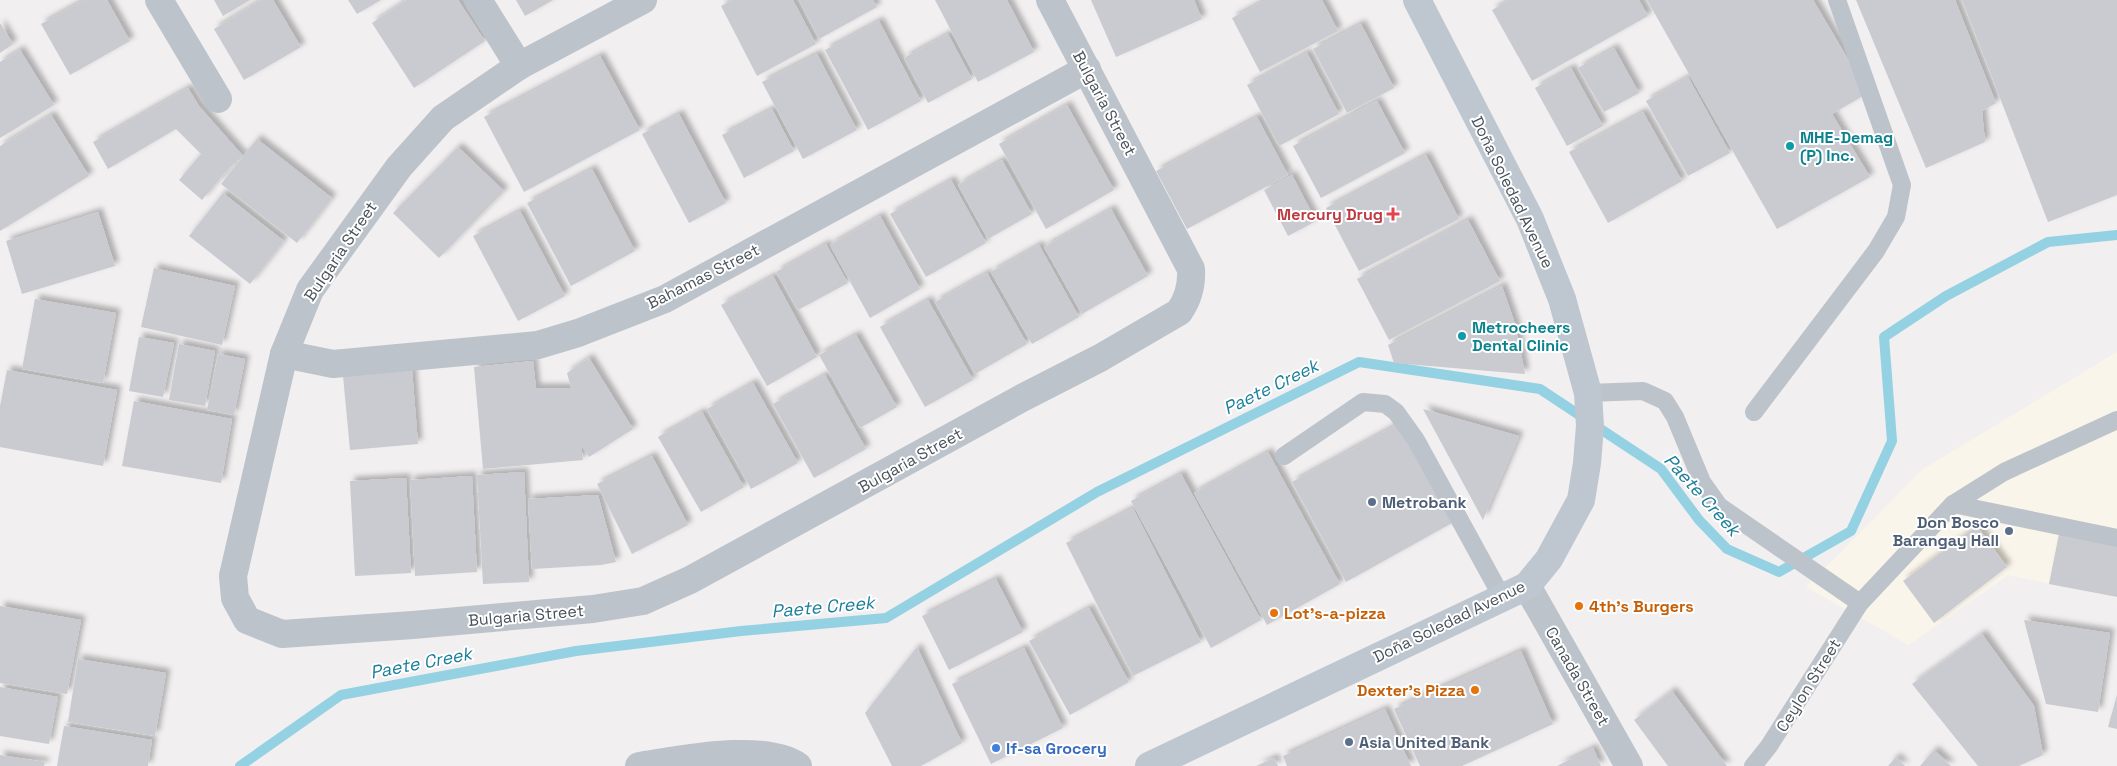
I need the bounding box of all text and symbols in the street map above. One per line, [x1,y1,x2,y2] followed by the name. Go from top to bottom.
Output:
[1068,47,1141,159] street label: Bulgaria Street
[1467,113,1559,272] street label: Doña Soledad Avenue
[1800,127,1893,166] place label: MHE-Demag (P) Inc.
[1784,140,1796,152] marker: MHE-Demag (P) Inc.
[299,197,382,305] street label: Bulgaria Street
[1277,204,1383,225] place label: Mercury Drug
[1387,208,1399,220] marker: Mercury Drug
[644,239,763,314] street label: Bahamas Street
[1472,317,1570,356] place label: Metrocheers Dental Clinic
[1456,330,1468,342] marker: Metrocheers Dental Clinic
[1219,353,1324,420] water label: Paete Creek
[854,423,966,498] street label: Bulgaria Street
[1659,449,1747,542] water label: Paete Creek
[1382,492,1467,513] place label: Metrobank
[1366,496,1378,508] marker: Metrobank
[1892,512,1999,551] place label: Don Bosco Barangay Hall
[2003,525,2015,537] marker: Don Bosco Barangay Hall
[1370,575,1529,667] street label: Doña Soledad Avenue
[771,590,878,622] water label: Paete Creek
[1589,596,1694,617] place label: 4th's Burgers
[467,600,585,631] street label: Bulgaria Street
[1573,600,1585,612] marker: 4th's Burgers
[1284,603,1386,624] place label: Lot's-a-pizza
[1268,607,1280,619] marker: Lot's-a-pizza
[1541,623,1614,729] street label: Canada Street
[1771,635,1845,736] street label: Ceylon Street
[368,641,476,684] water label: Paete Creek
[1357,680,1465,701] place label: Dexter's Pizza
[1469,684,1481,696] marker: Dexter's Pizza
[1359,732,1489,753] place label: Asia United Bank
[1343,736,1355,748] marker: Asia United Bank
[1006,738,1107,759] place label: If-sa Grocery
[990,742,1002,754] marker: If-sa Grocery

